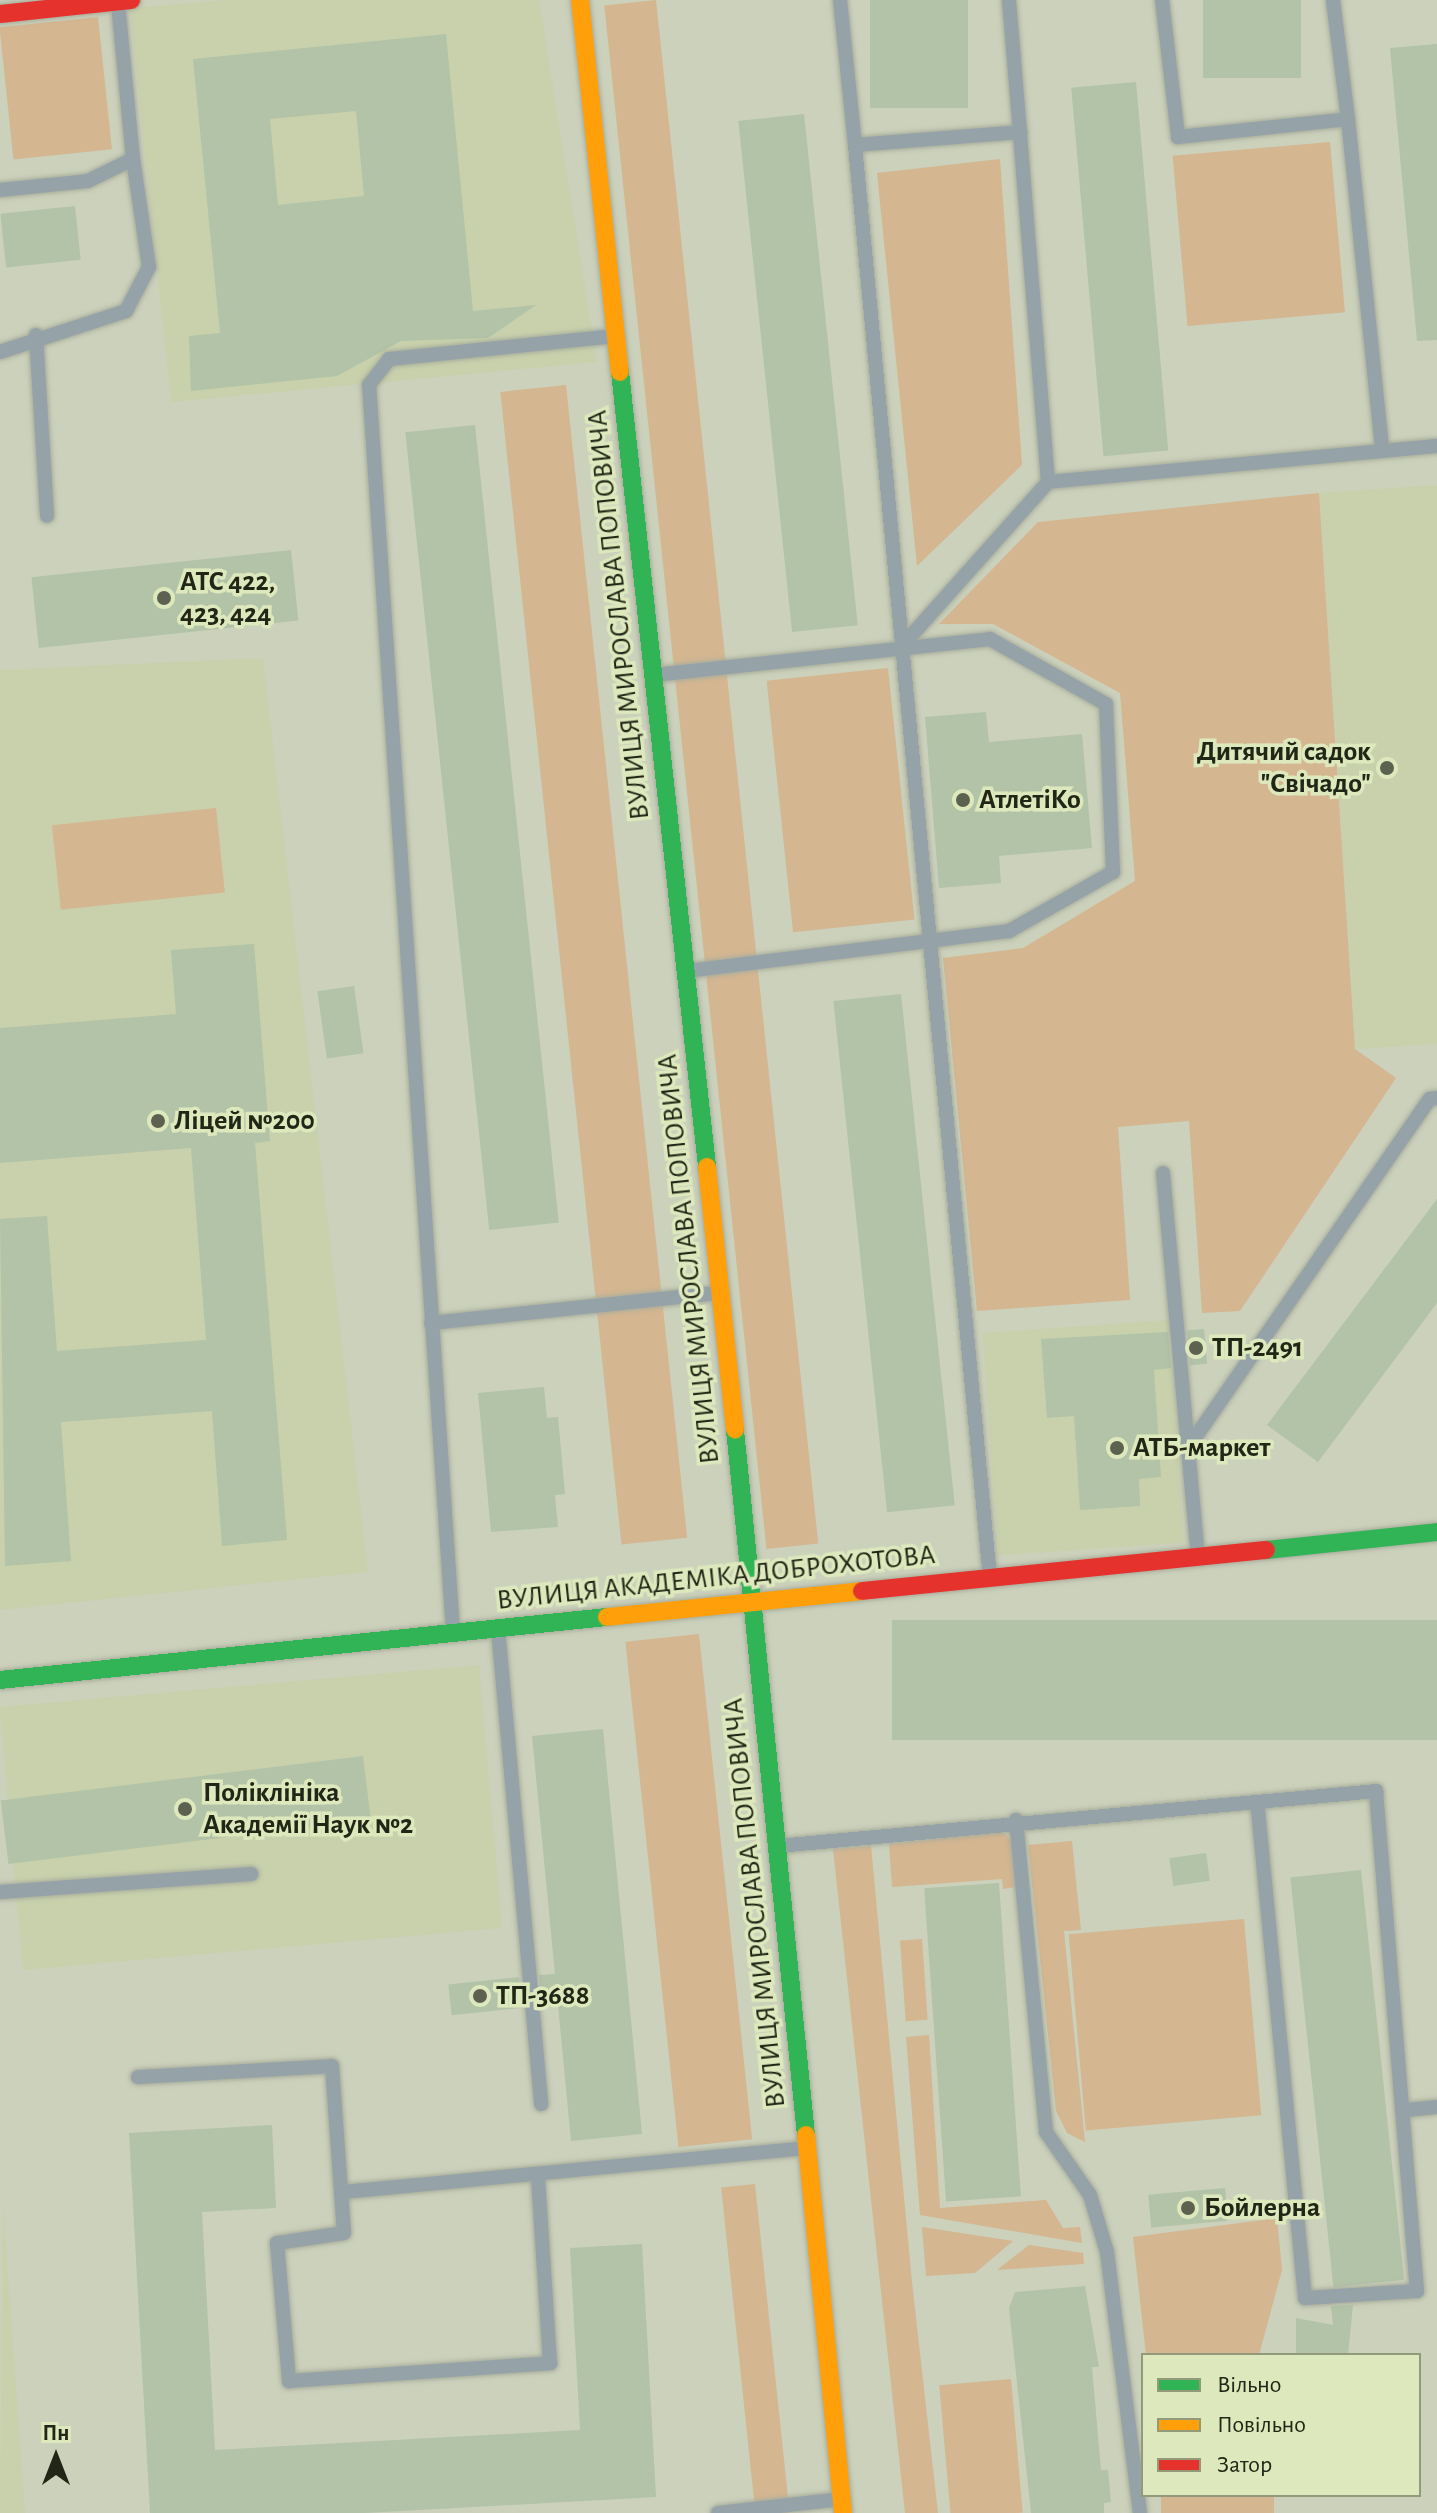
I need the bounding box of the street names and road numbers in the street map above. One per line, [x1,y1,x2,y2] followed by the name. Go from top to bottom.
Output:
[581,408,657,822] street label: ВУЛИЦЯ МИРОСЛАВА ПОПОВИЧА
[651,1052,727,1466] street label: ВУЛИЦЯ МИРОСЛАВА ПОПОВИЧА
[495,1538,937,1618] street label: ВУЛИЦЯ АКАДЕМІКА ДОБРОХОТОВА
[717,1696,793,2110] street label: ВУЛИЦЯ МИРОСЛАВА ПОПОВИЧА

